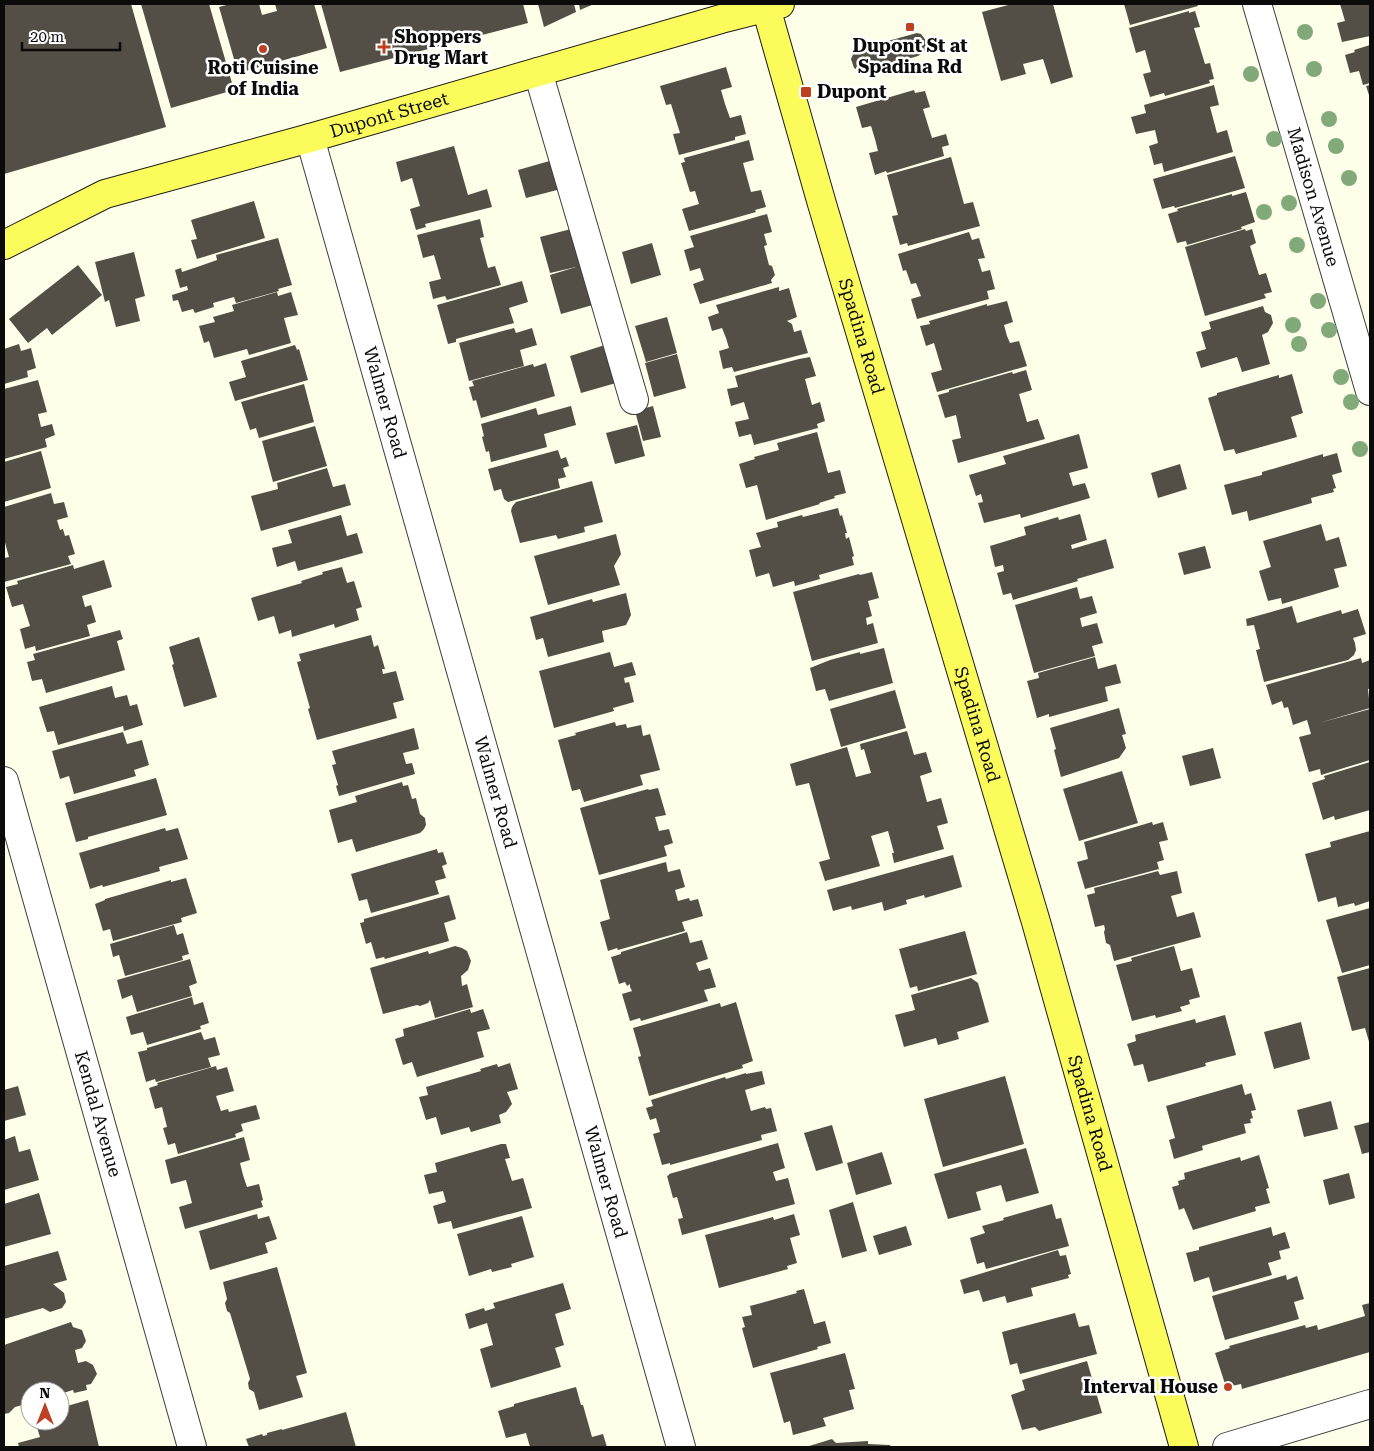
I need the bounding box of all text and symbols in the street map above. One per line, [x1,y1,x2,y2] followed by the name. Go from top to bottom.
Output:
[22,20,120,52] scale bar
[904,21,916,33] marker: Dupont St at Spadina Rd
[394,26,488,68] place label: Shoppers Drug Mart
[30,28,65,46] text: 20 m
[852,35,968,77] place label: Dupont St at Spadina Rd
[378,41,390,53] marker: Shoppers Drug Mart
[257,43,269,55] marker: Roti Cuisine of India
[207,57,319,99] place label: Roti Cuisine of India
[817,81,887,102] place label: Dupont
[799,85,813,99] marker: Dupont
[327,87,451,142] street label: Dupont Street
[1284,125,1344,269] street label: Madison Avenue
[835,276,889,397] street label: Spadina Road
[360,344,411,461] street label: Walmer Road
[950,664,1005,785] street label: Spadina Road
[470,734,522,851] street label: Walmer Road
[71,1048,126,1179] street label: Kendal Avenue
[1064,1053,1117,1174] street label: Spadina Road
[581,1123,632,1241] street label: Walmer Road
[1083,1376,1218,1397] place label: Interval House
[20,1381,70,1431] north arrow
[1222,1381,1234,1393] marker: Interval House
[40,1385,51,1401] text: N

